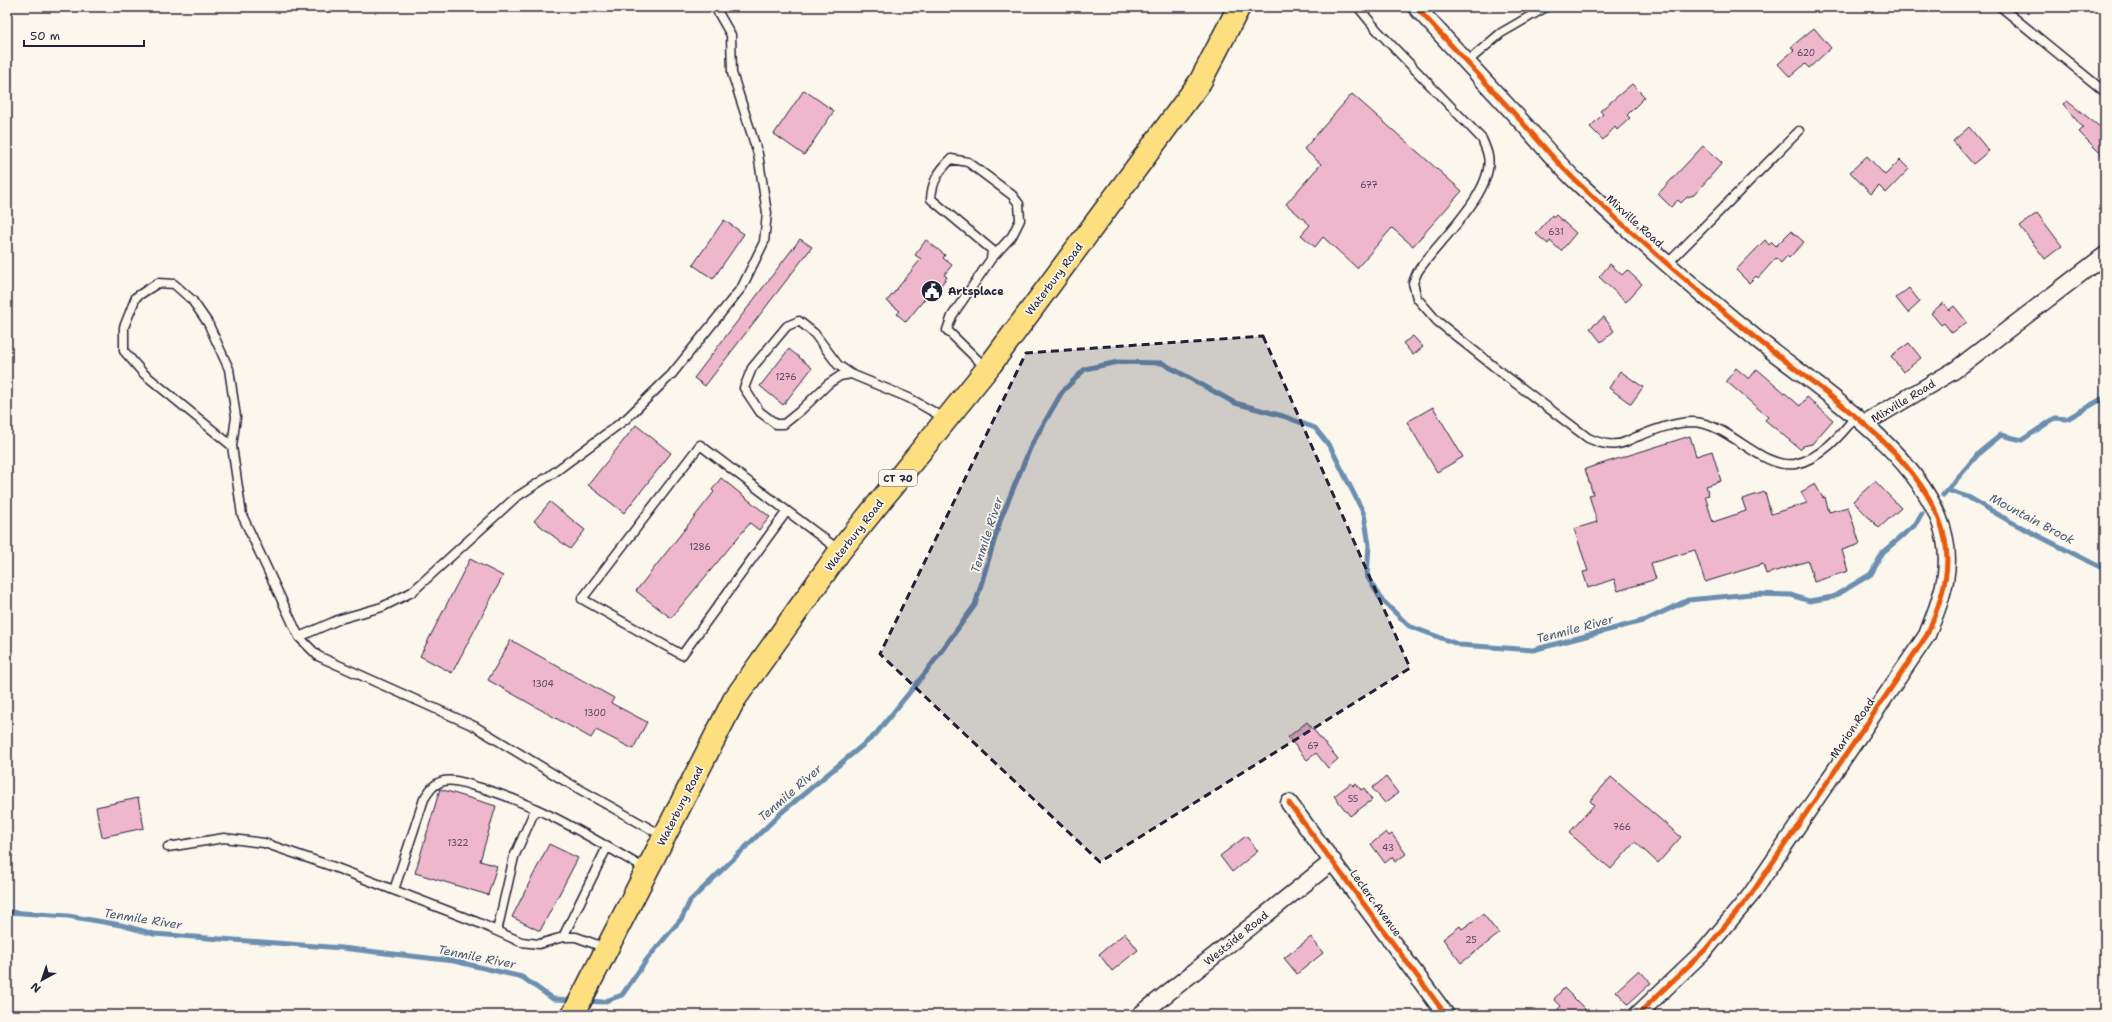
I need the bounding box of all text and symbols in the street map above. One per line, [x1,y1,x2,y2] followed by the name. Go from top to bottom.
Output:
[24,22,144,48] scale bar
[30,28,60,44] text: 50 m
[1797,47,1815,59] house number: 620
[1360,179,1378,191] house number: 677
[1603,192,1667,251] street label: Mixville Road
[1548,226,1564,238] house number: 631
[1022,240,1087,319] street label: Waterbury Road
[919,278,945,304] public building icon: Artsplace
[948,284,1004,299] place label: Artsplace
[775,371,797,383] house number: 1276
[1868,376,1938,427] street label: Mixville Road
[879,470,917,486] road number: CT 70
[1987,490,2077,548] water label: Mountain Brook
[967,495,1007,575] water label: Tenmile River
[822,496,887,574] street label: Waterbury Road
[689,541,711,553] house number: 1286
[1535,611,1616,647] water label: Tenmile River
[532,678,554,690] house number: 1304
[1827,695,1878,761] street label: Marion Road
[584,707,606,719] house number: 1300
[1307,740,1319,752] house number: 67
[755,761,825,825] water label: Tenmile River
[654,764,707,849] street label: Waterbury Road
[1348,793,1358,805] house number: 55
[1613,821,1631,833] house number: 766
[447,837,469,849] house number: 1322
[1382,842,1394,854] house number: 43
[1346,867,1405,940] street label: Leclerc Avenue
[103,905,184,933] water label: Tenmile River
[1201,908,1272,969] street label: Westside Road
[1465,934,1477,946] house number: 25
[437,942,518,972] water label: Tenmile River
[22,960,62,1000] north arrow
[28,979,44,996] text: N

